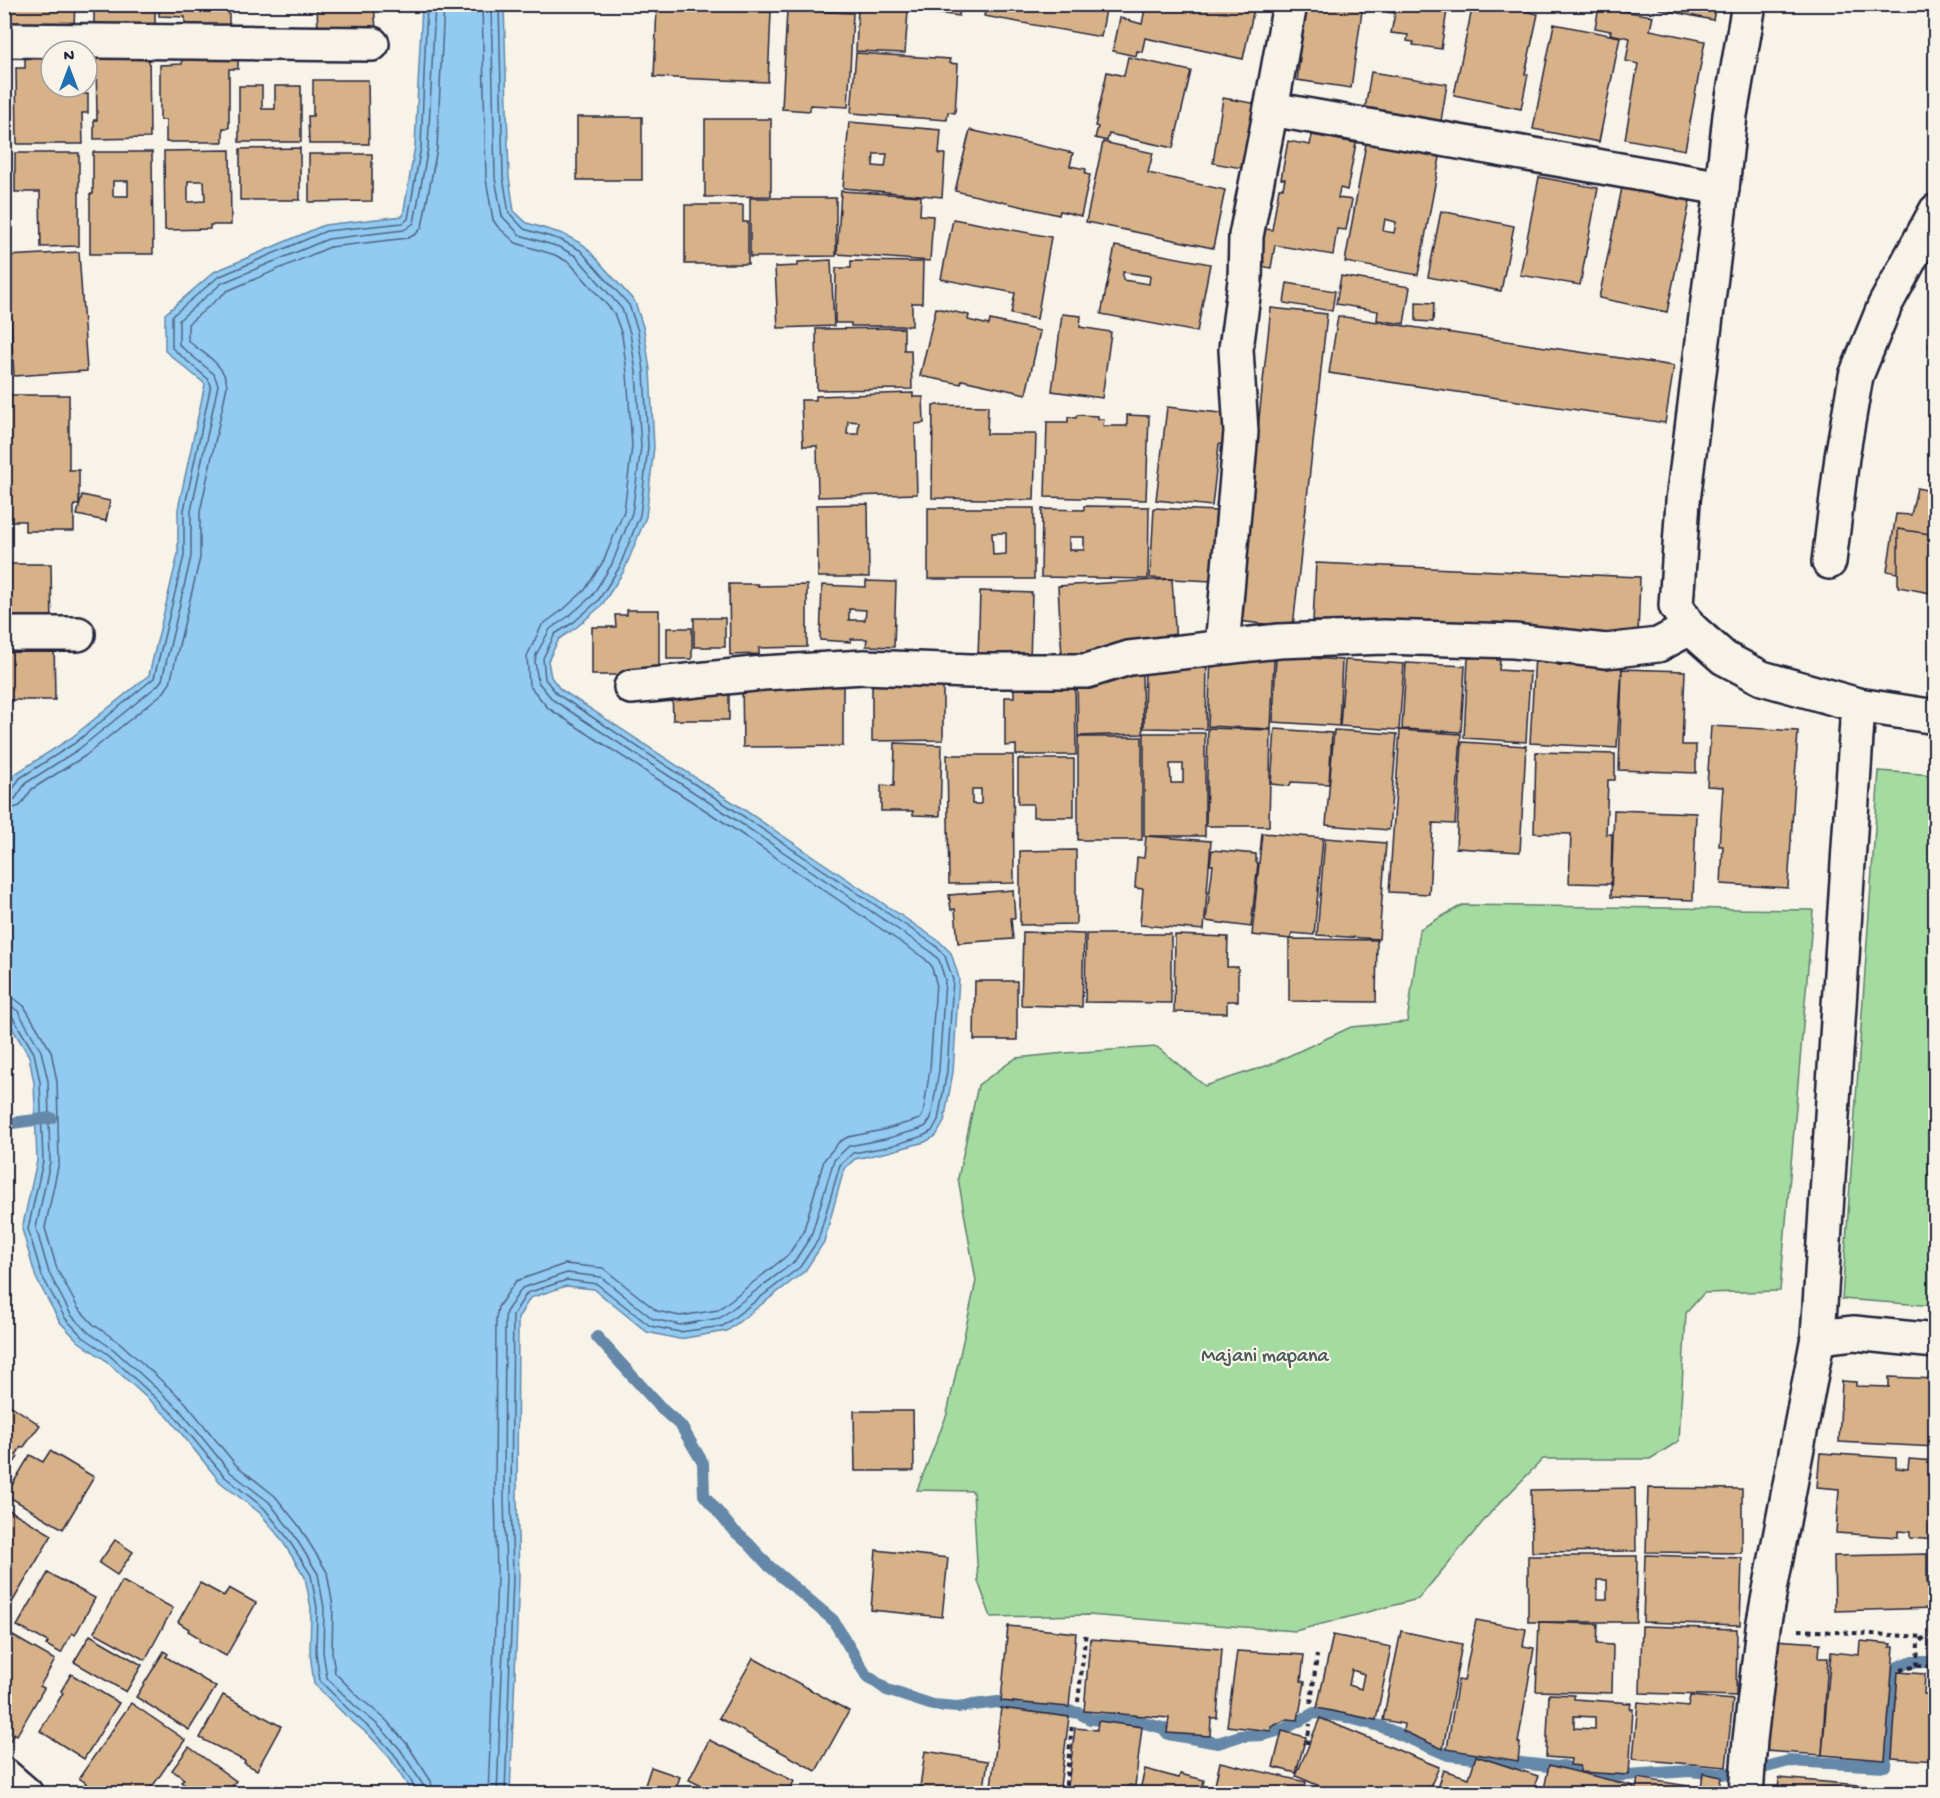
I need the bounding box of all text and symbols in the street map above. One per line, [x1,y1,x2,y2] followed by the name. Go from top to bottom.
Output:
[39,39,99,99] north arrow
[64,48,75,67] text: N
[1201,1346,1330,1369] park label: Majani mapana

